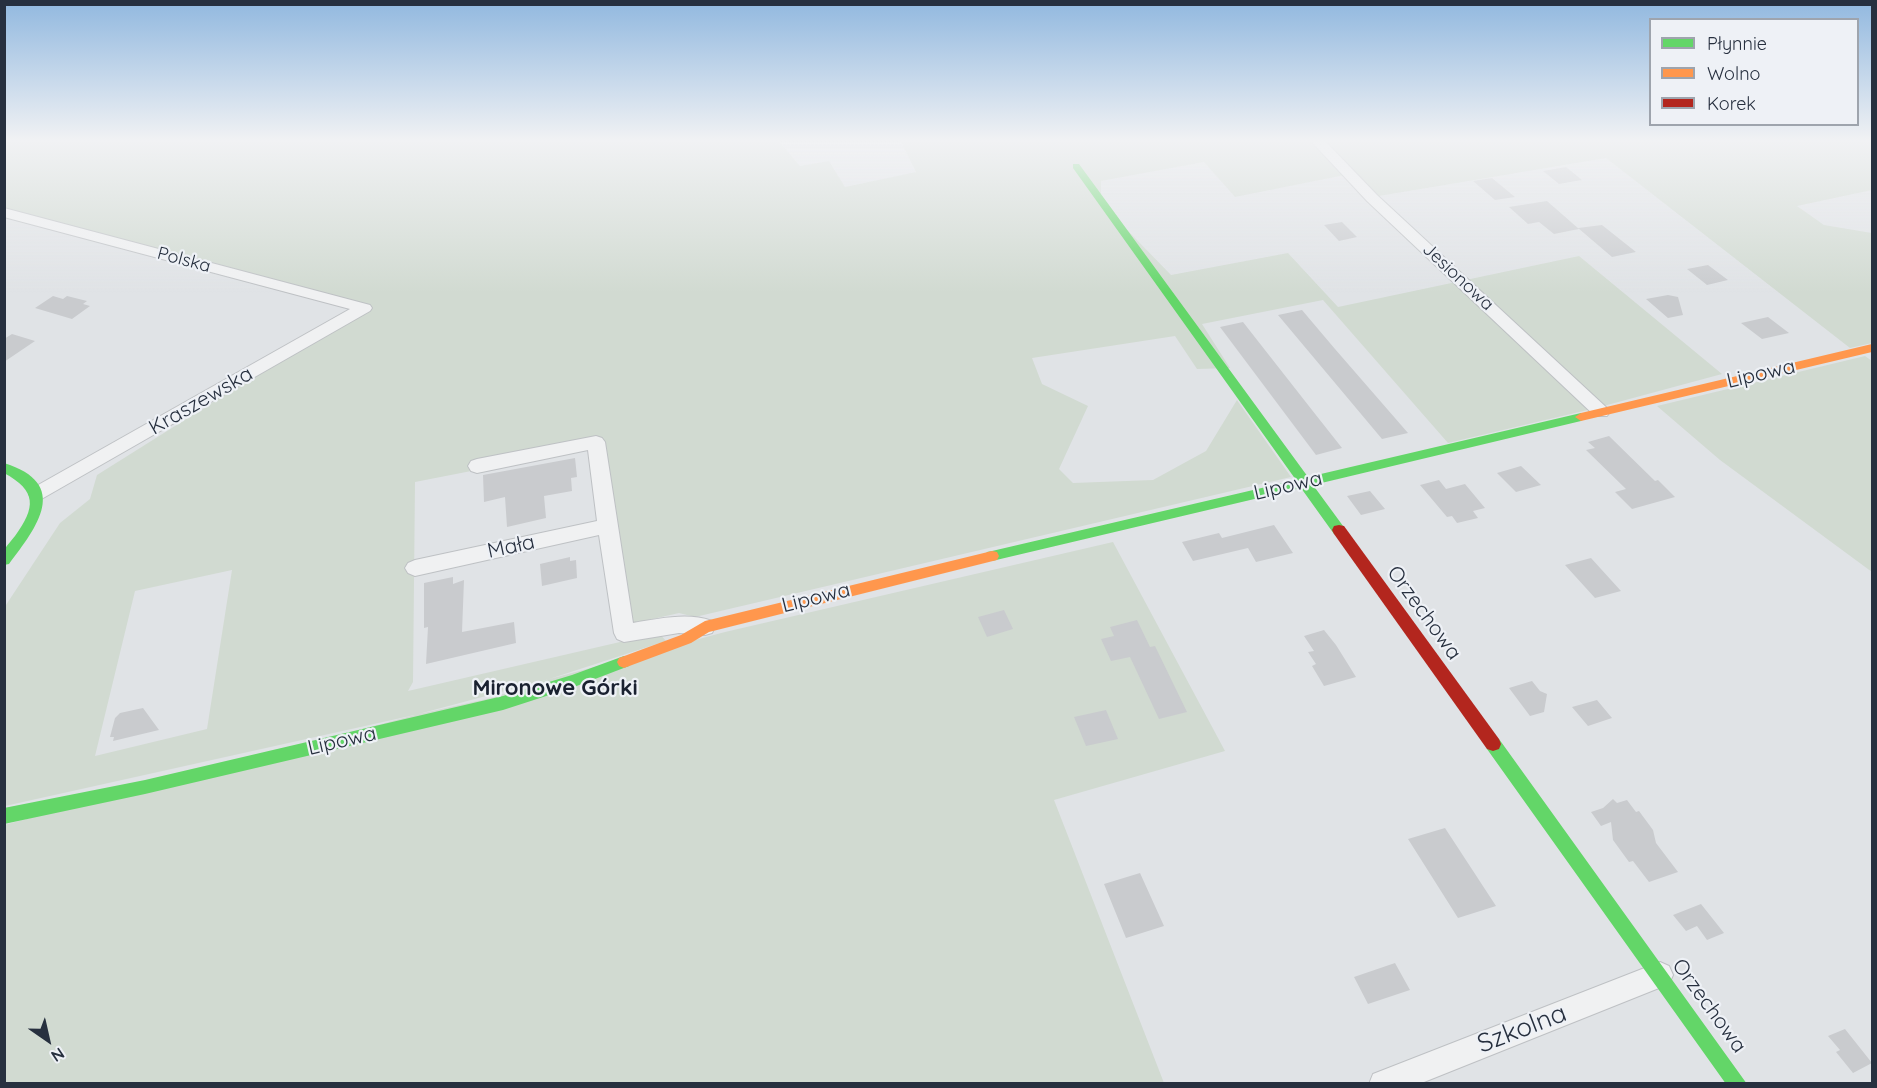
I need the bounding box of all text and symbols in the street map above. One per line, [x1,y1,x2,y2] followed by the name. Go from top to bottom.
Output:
[1649,18,1859,126] legend
[1707,32,1767,55] text: Płynnie
[1707,62,1760,85] text: Wolno
[1707,92,1756,115] text: Korek
[1418,239,1498,315] street label: Jesionowa
[155,243,213,277] street label: Polska
[1724,354,1798,394] street label: Lipowa
[145,361,257,441] street label: Kraszewska
[1251,466,1325,506] street label: Lipowa
[485,530,537,564] street label: Mała
[1381,561,1467,665] street label: Orzechowa
[779,577,853,619] street label: Lipowa
[472,675,638,701] district label: Mironowe Górki
[305,721,379,761] street label: Lipowa
[1666,954,1752,1058] street label: Orzechowa
[1473,998,1571,1060] street label: Szkolna
[18,1010,78,1070] north arrow
[48,1043,69,1066] text: N

